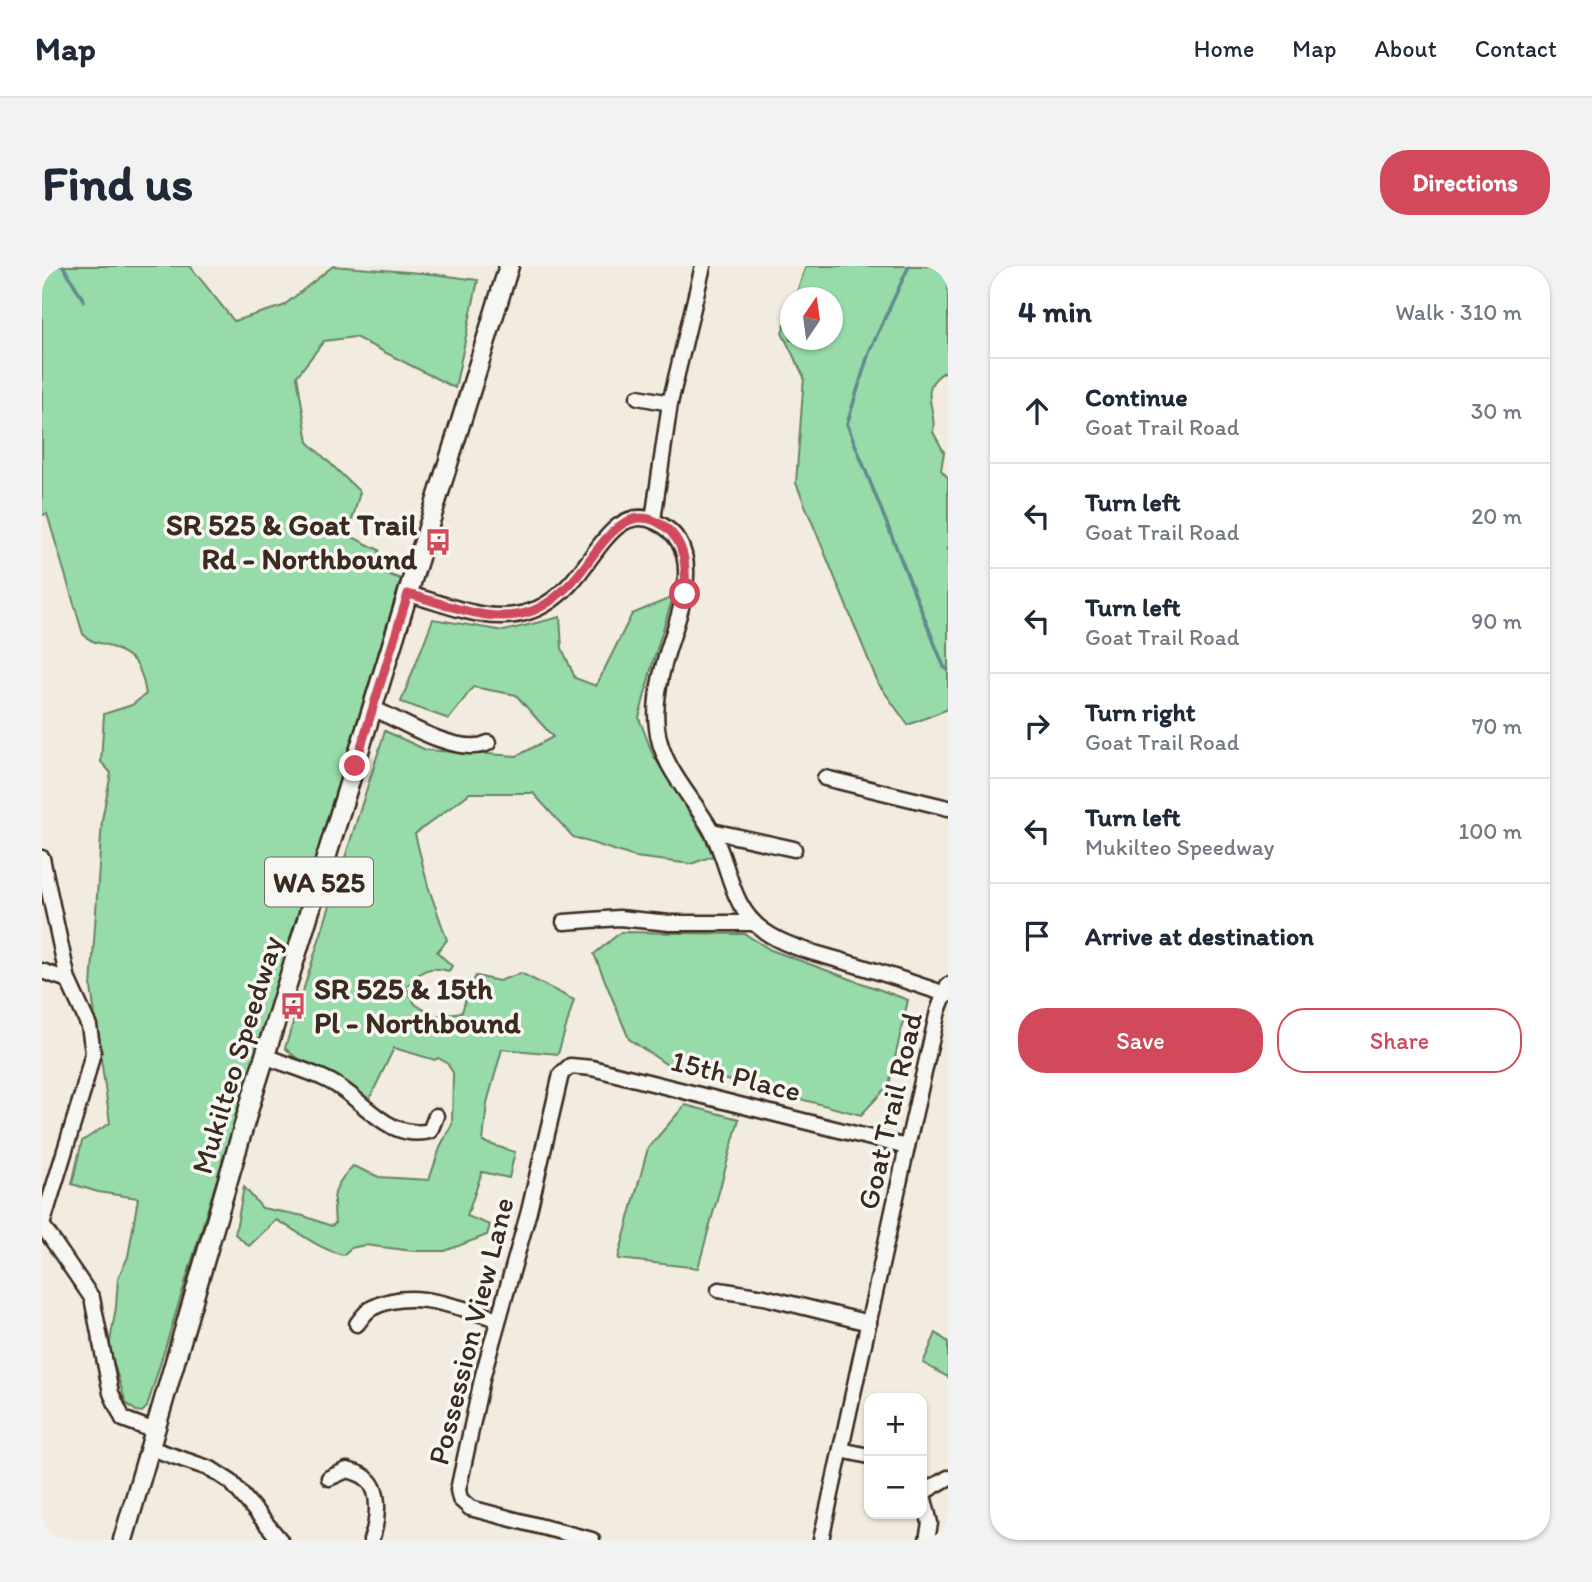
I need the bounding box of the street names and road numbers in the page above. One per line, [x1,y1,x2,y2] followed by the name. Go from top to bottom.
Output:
[265,858,373,906] road number: WA 525
[183,931,290,1178] street label: Mukilteo Speedway
[849,1008,930,1213] street label: Goat Trail Road
[667,1042,805,1110] street label: 15th Place
[419,1193,522,1468] street label: Possession View Lane

